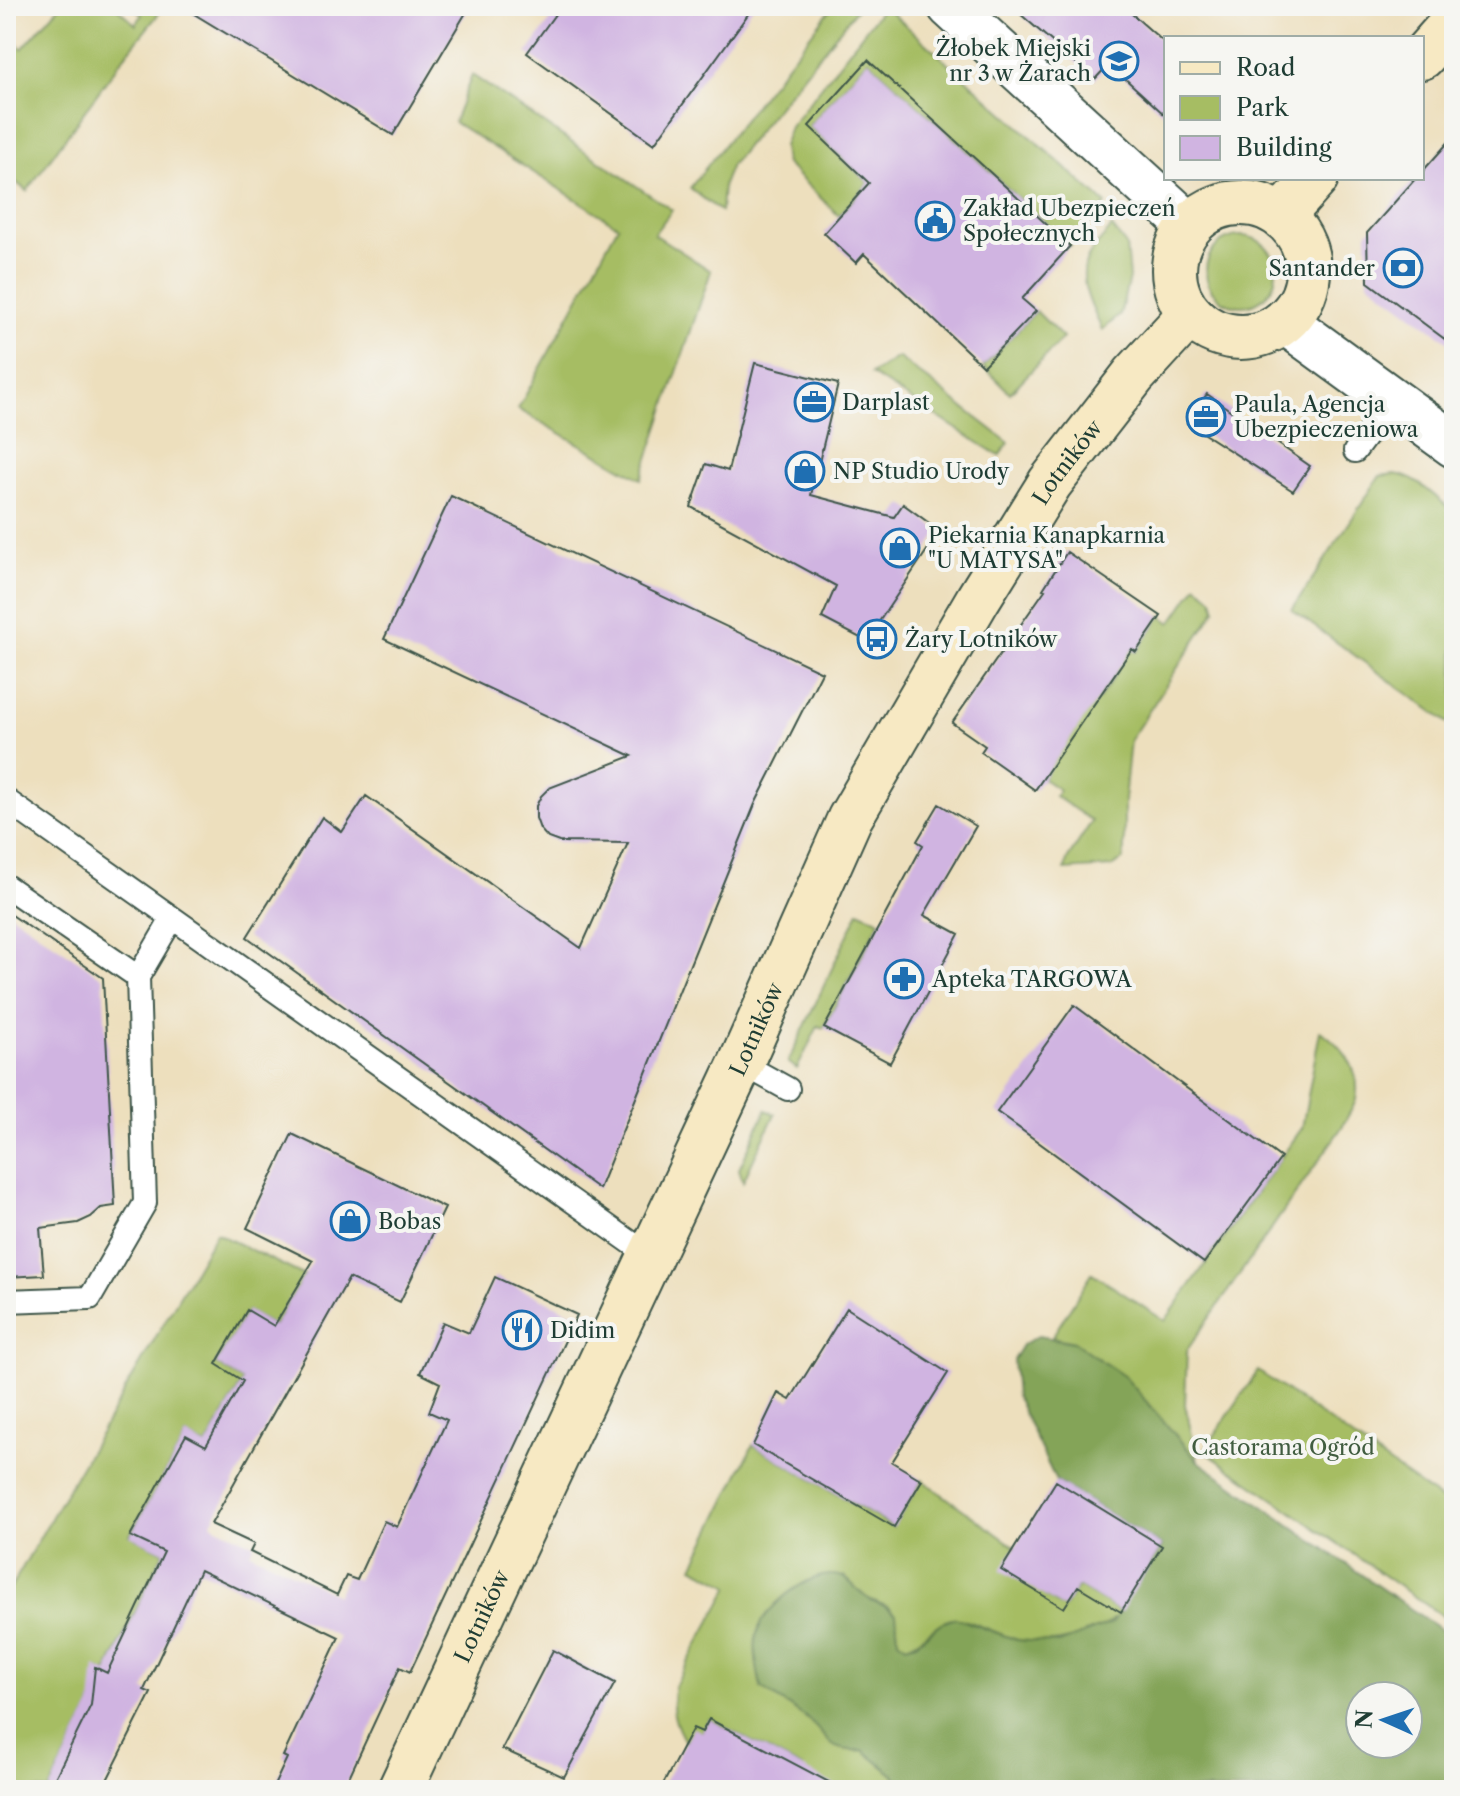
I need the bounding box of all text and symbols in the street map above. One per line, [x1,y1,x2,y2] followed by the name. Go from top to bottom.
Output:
[936,35,1091,87] place label: Żłobek Miejski nr 3 w Żarach
[1164,36,1424,180] legend
[1098,40,1140,82] school or university icon: Żłobek Miejski nr 3 w Żarach
[1236,53,1296,82] text: Road
[1236,93,1289,122] text: Park
[1236,133,1332,162] text: Building
[963,195,1176,247] place label: Zakład Ubezpieczeń Społecznych
[914,200,956,242] public building icon: Zakład Ubezpieczeń Społecznych
[1382,247,1424,289] bank icon: Santander
[1268,255,1375,282] place label: Santander
[793,381,835,423] office icon: Darplast
[842,389,930,416] place label: Darplast
[1234,391,1419,443] place label: Paula, Agencja Ubezpieczeniowa
[1185,396,1227,438] office icon: Paula, Agencja Ubezpieczeniowa
[1026,414,1108,510] street label: Lotników
[784,450,826,492] shop icon: NP Studio Urody
[833,458,1010,485] place label: NP Studio Urody
[928,522,1166,574] place label: Piekarnia Kanapkarnia "U MATYSA"
[879,527,921,569] shop icon: Piekarnia Kanapkarnia "U MATYSA"
[856,618,898,660] bus stop icon: Żary Lotników
[905,626,1058,653] place label: Żary Lotników
[883,958,925,1000] pharmacy icon: Apteka TARGOWA
[931,966,1133,993] place label: Apteka TARGOWA
[723,978,789,1080] street label: Lotników
[329,1200,371,1242] shop icon: Bobas
[378,1208,441,1235] place label: Bobas
[501,1309,543,1351] restaurant icon: Didim
[550,1317,616,1344] place label: Didim
[1191,1434,1375,1461] park label: Castorama Ogród
[448,1565,515,1667] street label: Lotników
[1344,1680,1424,1760] north arrow
[1351,1709,1379,1729] text: N

